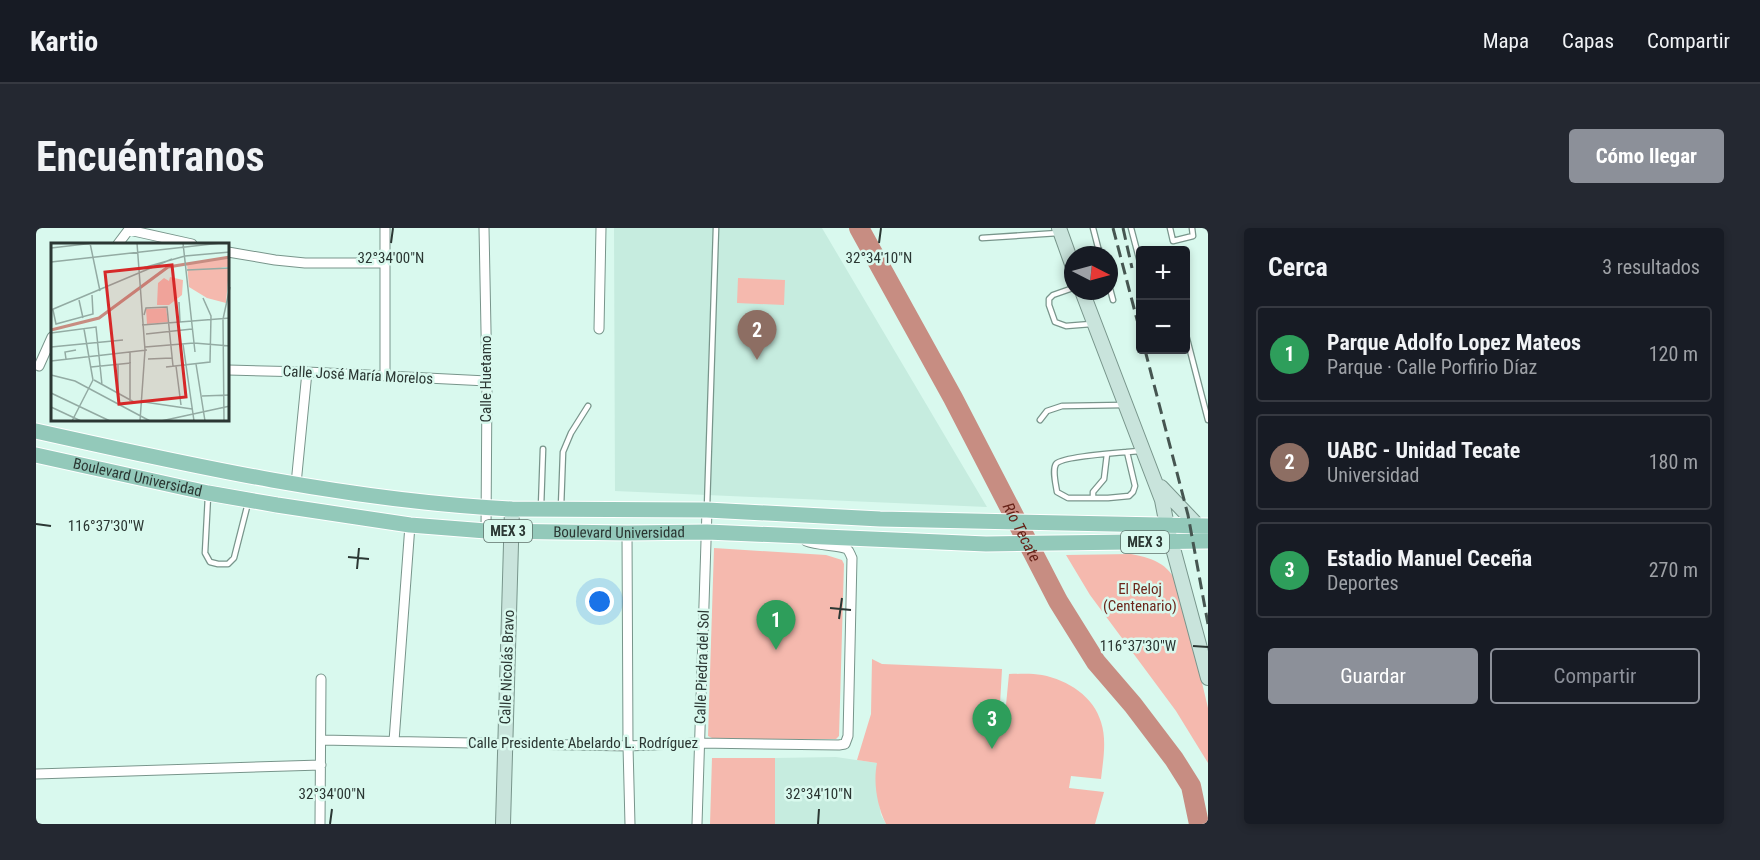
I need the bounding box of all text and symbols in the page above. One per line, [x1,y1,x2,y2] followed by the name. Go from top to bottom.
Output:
[30,25,98,58] text: Kartio
[1483,29,1529,53] text: Mapa
[1562,29,1614,53] text: Capas
[1647,29,1730,53] text: Compartir
[1569,129,1724,183] button: Cómo llegar
[36,132,265,181] text: Encuéntranos
[51,243,230,422] inset map
[1064,246,1118,300] north arrow
[1136,246,1190,354] map controls
[1136,246,1190,300] button: +
[358,249,424,267] text: 32°34'00"N
[846,249,912,267] text: 32°34'10"N
[1268,252,1328,282] text: Cerca
[1602,255,1700,279] text: 3 resultados
[1136,300,1190,354] button: −
[738,310,776,360] pin: 2
[1327,330,1581,355] text: Parque Adolfo Lopez Mateos
[477,335,495,423] street label: Calle Huetamo
[1284,342,1295,366] text: 1
[1649,342,1698,366] text: 120 m
[1327,355,1537,379] text: Parque · Calle Porfirio Díaz
[282,362,434,388] street label: Calle José María Morelos
[1327,438,1520,463] text: UABC - Unidad Tecate
[1284,450,1295,474] text: 2
[1649,450,1698,474] text: 180 m
[71,454,204,500] street label: Boulevard Universidad
[1327,463,1420,487] text: Universidad
[999,499,1045,565] water label: Río Tecate
[68,517,145,535] text: 116°37'30"W
[484,520,532,542] road number: MEX 3
[553,523,685,542] street label: Boulevard Universidad
[1121,531,1169,553] road number: MEX 3
[1327,546,1532,571] text: Estadio Manuel Ceceña
[1284,558,1295,582] text: 3
[1649,558,1698,582] text: 270 m
[1327,571,1399,595] text: Deportes
[1103,580,1177,615] park label: El Reloj (Centenario)
[585,587,614,616] your location
[756,600,796,650] pin: 1
[496,609,518,725] street label: Calle Nicolás Bravo
[691,610,713,724] street label: Calle Piedra del Sol
[1100,637,1177,655] text: 116°37'30"W
[1268,648,1478,704] button: Guardar
[1490,648,1700,704] button: Compartir
[972,700,1012,749] pin: 3
[468,734,698,752] street label: Calle Presidente Abelardo L. Rodríguez
[299,785,365,803] text: 32°34'00"N
[786,785,852,803] text: 32°34'10"N

